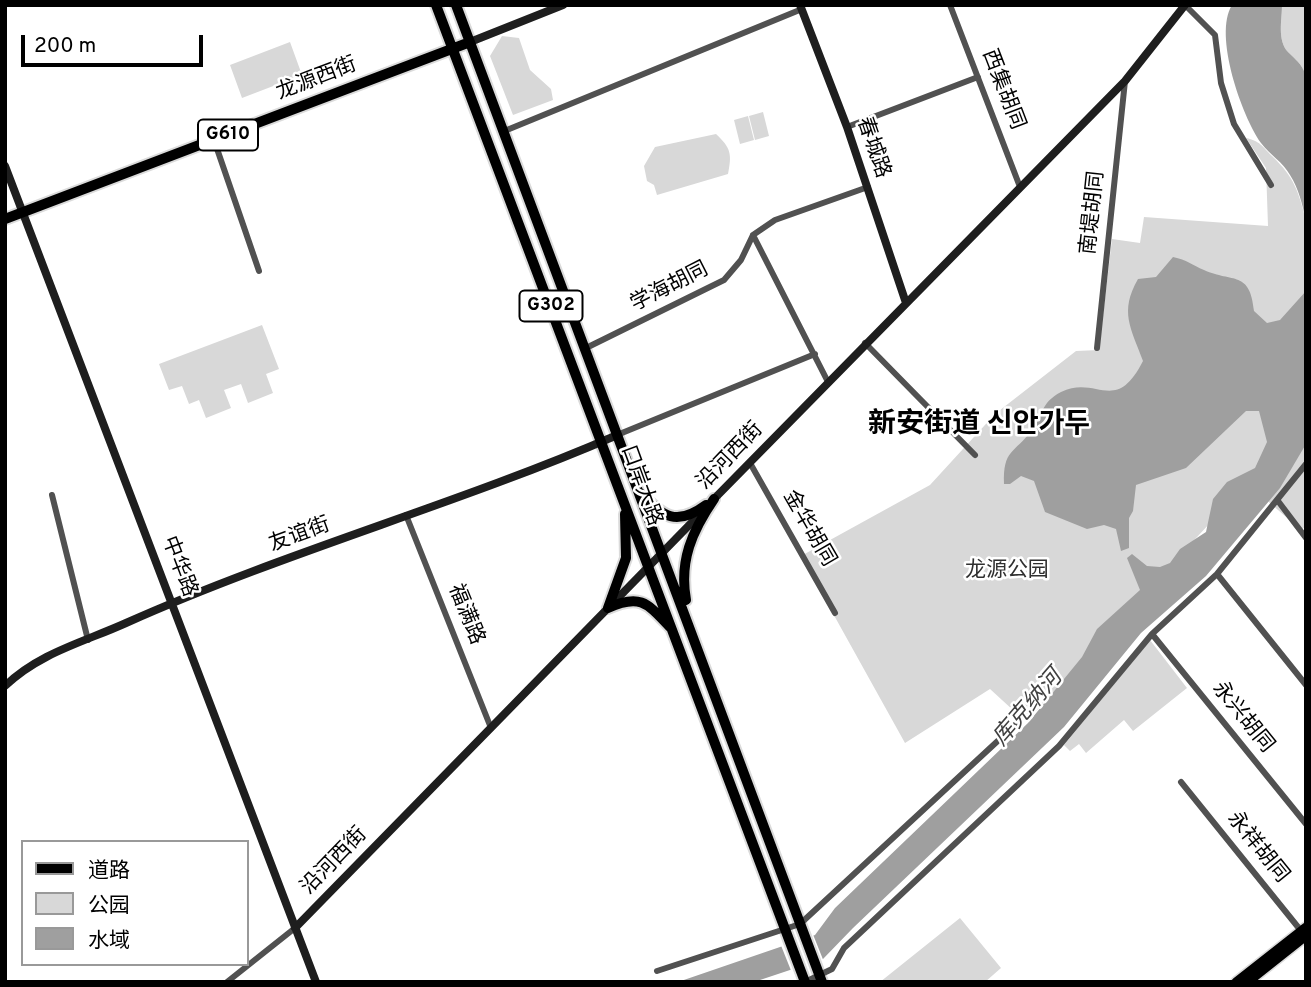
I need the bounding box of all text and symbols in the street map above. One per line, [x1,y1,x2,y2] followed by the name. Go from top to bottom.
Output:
[24,21,206,65] scale bar
[34,33,96,60] text: 200 m
[975,46,1029,134] street label: 西集胡同
[273,53,361,107] street label: 龙源西街
[850,114,894,182] street label: 春城路
[198,119,258,150] road number: G610
[1077,170,1111,256] street label: 南堤胡同
[627,258,713,318] street label: 学海胡同
[520,290,582,322] road number: G302
[868,409,1090,443] district label: 新安街道 신안가두
[693,418,769,496] street label: 沿河西街
[614,442,666,530] street label: 口岸大路
[776,486,840,572] street label: 金华胡同
[266,513,334,559] street label: 友谊街
[155,533,201,601] street label: 中华路
[965,559,1049,585] park label: 龙源公园
[442,581,488,649] street label: 福满路
[988,665,1070,753] water label: 库克纳河
[1206,677,1278,759] street label: 永兴胡同
[1221,807,1293,889] street label: 永祥胡同
[297,823,373,901] street label: 沿河西街
[21,840,248,966] legend
[88,858,130,885] text: 道路
[88,893,130,920] text: 公园
[88,928,130,955] text: 水域

